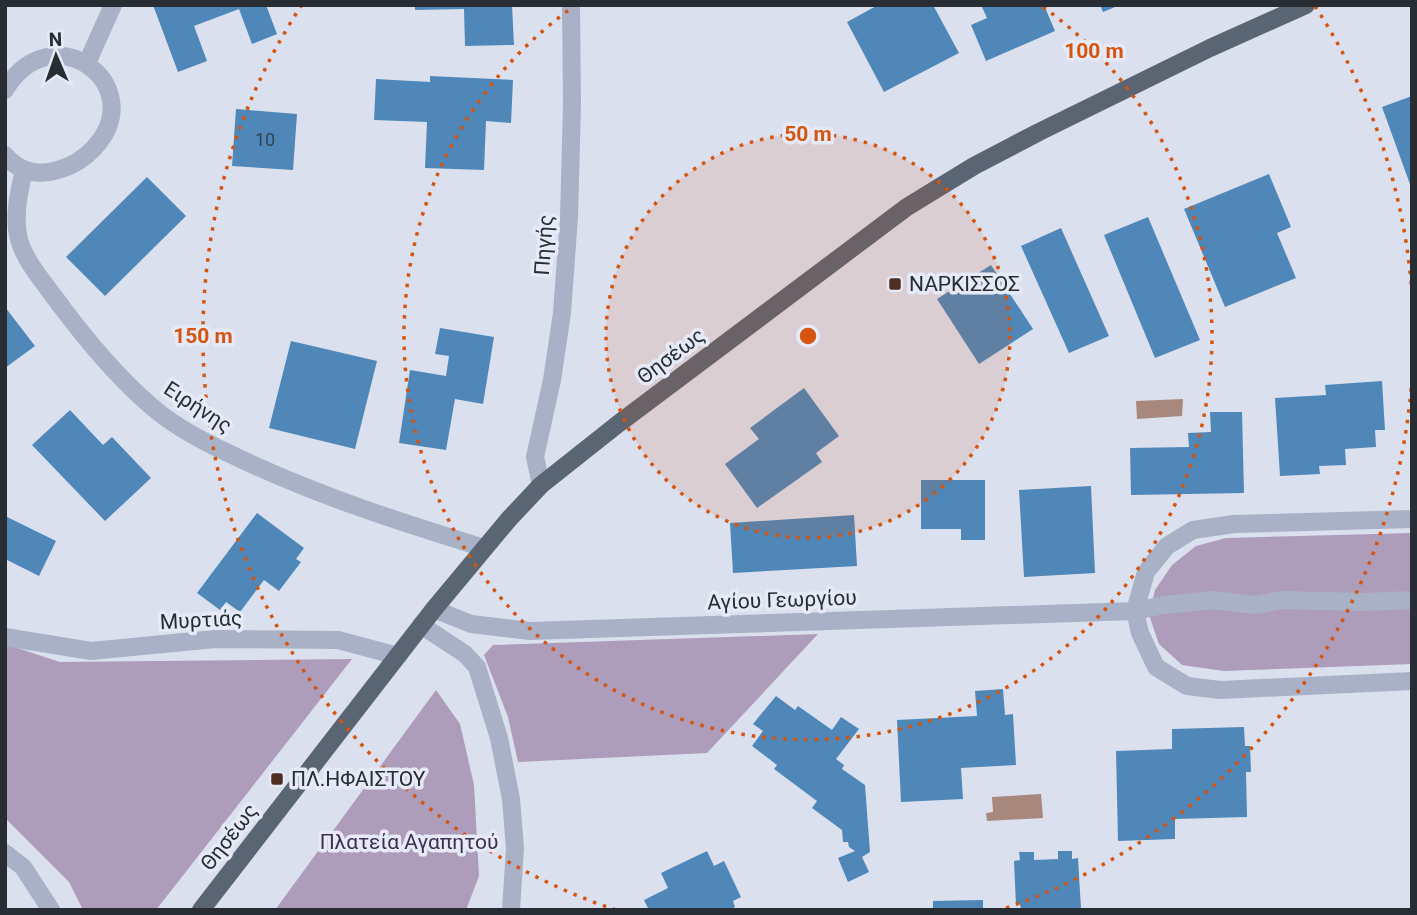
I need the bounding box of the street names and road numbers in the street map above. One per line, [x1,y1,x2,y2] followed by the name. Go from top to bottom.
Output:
[530,214,558,276] street label: Πηγής
[633,323,709,389] street label: Θησέως
[160,376,236,438] street label: Ειρήνης
[707,585,857,615] street label: Αγίου Γεωργίου
[159,606,243,634] street label: Μυρτιάς
[196,799,262,875] street label: Θησέως

